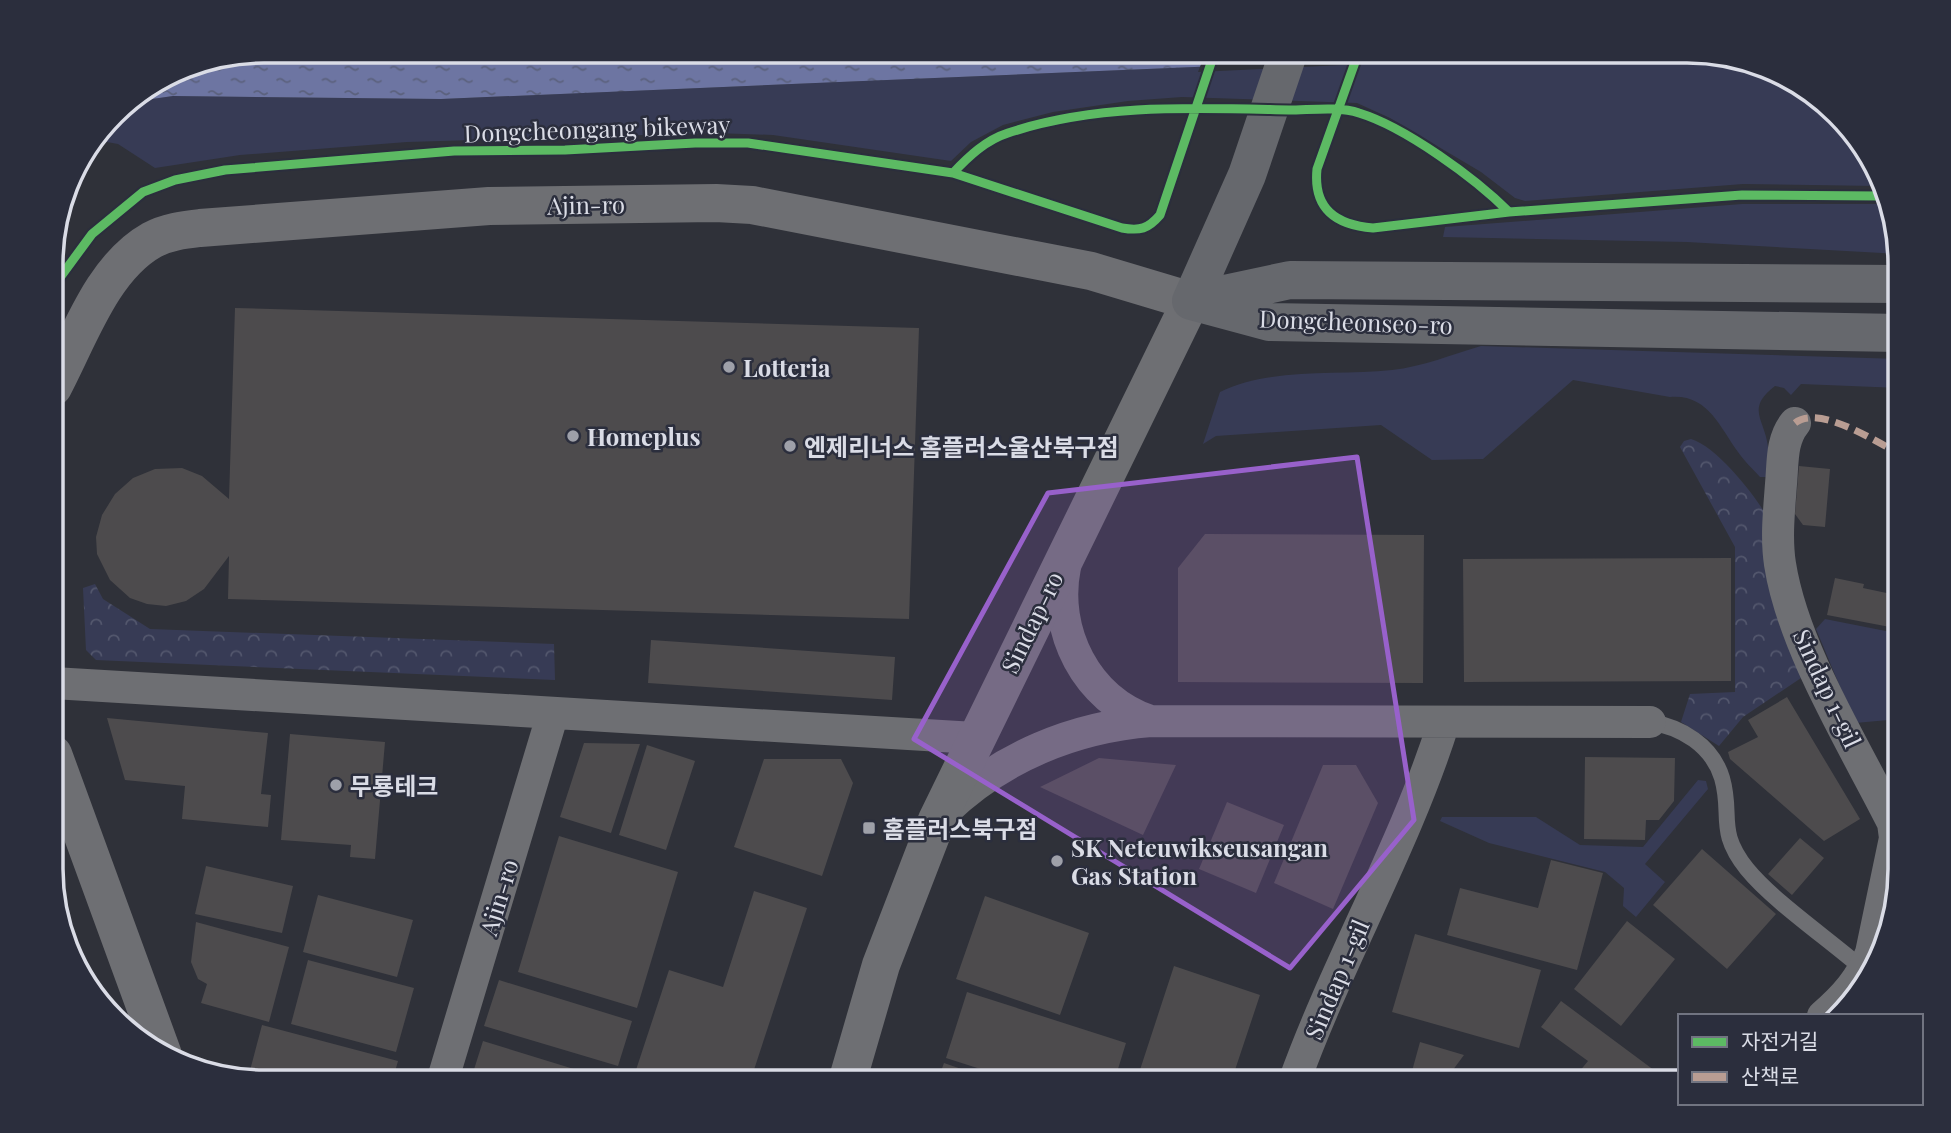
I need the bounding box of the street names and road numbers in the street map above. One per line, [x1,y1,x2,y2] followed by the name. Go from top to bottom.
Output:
[463,107,731,149] street label: Dongcheongang bikeway
[546,187,625,221] street label: Ajin-ro
[1259,302,1453,340] street label: Dongcheonseo-ro
[993,566,1069,678] street label: Sindap-ro
[1787,624,1869,753] street label: Sindap 1-gil
[471,855,525,940] street label: Ajin-ro
[1296,914,1376,1044] street label: Sindap 1-gil

